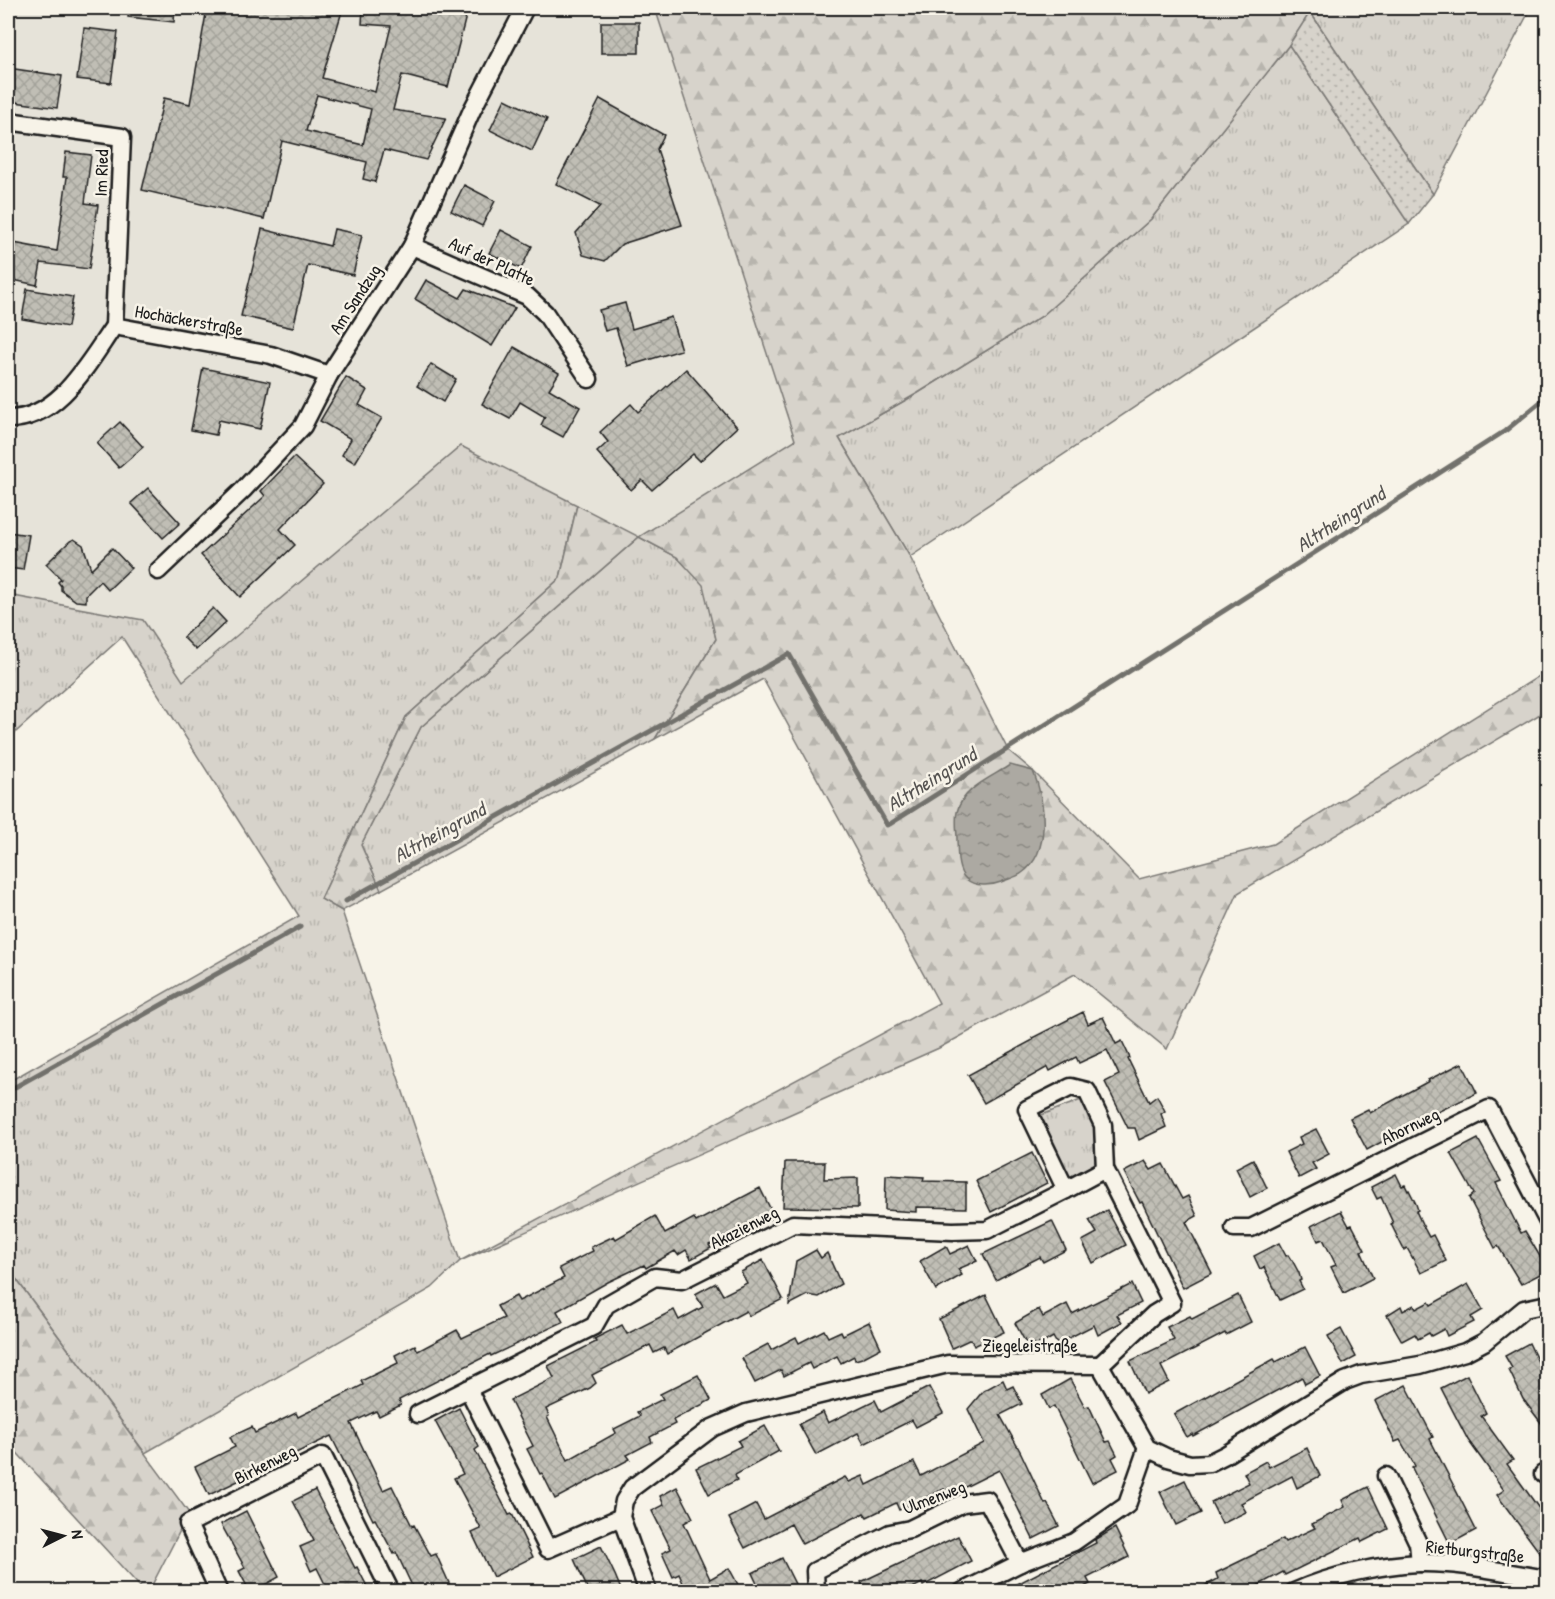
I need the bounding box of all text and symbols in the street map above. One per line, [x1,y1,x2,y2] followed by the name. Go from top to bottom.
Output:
[88,149,114,197] street label: Im Ried
[445,230,539,292] street label: Auf der Platte
[323,259,387,339] street label: Am Sandzug
[133,298,245,342] street label: Hochäckerstraße
[1290,478,1393,559] water label: Altrheingrund
[881,739,984,818] water label: Altrheingrund
[388,794,493,869] water label: Altrheingrund
[1377,1101,1443,1151] street label: Ahornweg
[705,1199,783,1255] street label: Akazienweg
[982,1333,1078,1358] street label: Ziegeleistraße
[230,1438,300,1490] street label: Birkenweg
[899,1474,969,1520] street label: Ulmenweg
[33,1506,93,1566] north arrow
[67,1529,89,1540] text: N
[1425,1533,1525,1569] street label: Rietburgstraße

